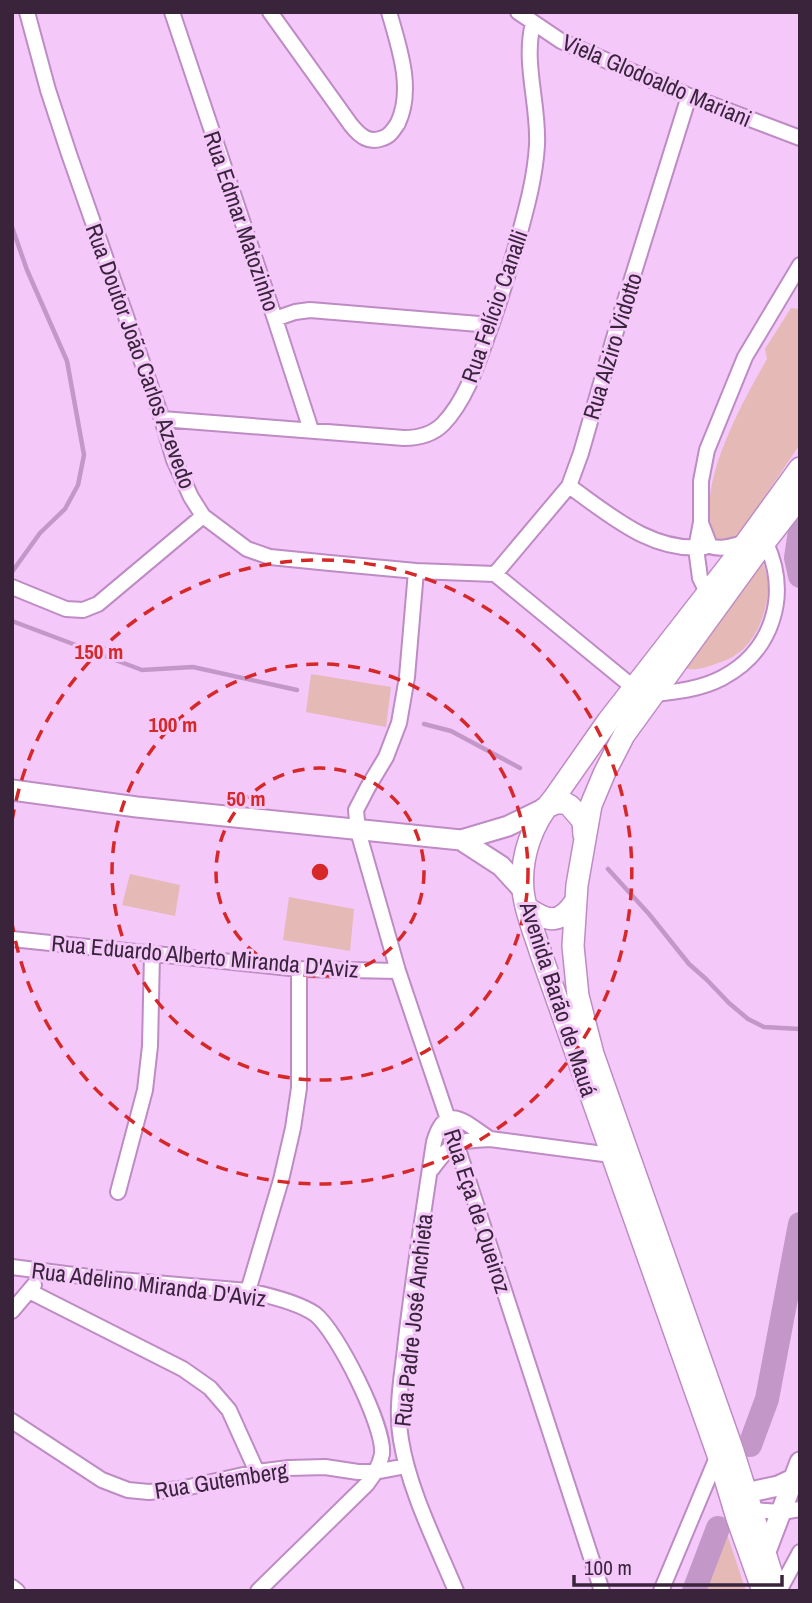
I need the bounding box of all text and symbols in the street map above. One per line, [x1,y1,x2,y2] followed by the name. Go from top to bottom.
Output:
[557,26,757,134] street label: Viela Glodoaldo Mariani
[197,127,287,315] street label: Rua Edmar Matozinho
[79,219,203,493] street label: Rua Doutor João Carlos Azevedo
[453,226,535,386] street label: Rua Felício Canalli
[575,269,649,423] street label: Rua Alziro Vidotto
[75,637,123,666] text: 150 m
[149,710,197,739] text: 100 m
[226,784,266,813] text: 50 m
[308,860,332,884] centre of rings
[513,897,605,1101] street label: Avenida Barão de Mauá
[50,927,360,985] street label: Rua Eduardo Alberto Miranda D'Aviz
[437,1125,519,1297] street label: Rua Eça de Queiroz
[386,1212,440,1428] street label: Rua Padre José Anchieta
[30,1254,268,1314] street label: Rua Adelino Miranda D'Aviz
[152,1454,290,1506] street label: Rua Gutemberg
[574,1544,782,1588] scale bar
[584,1553,632,1582] text: 100 m

